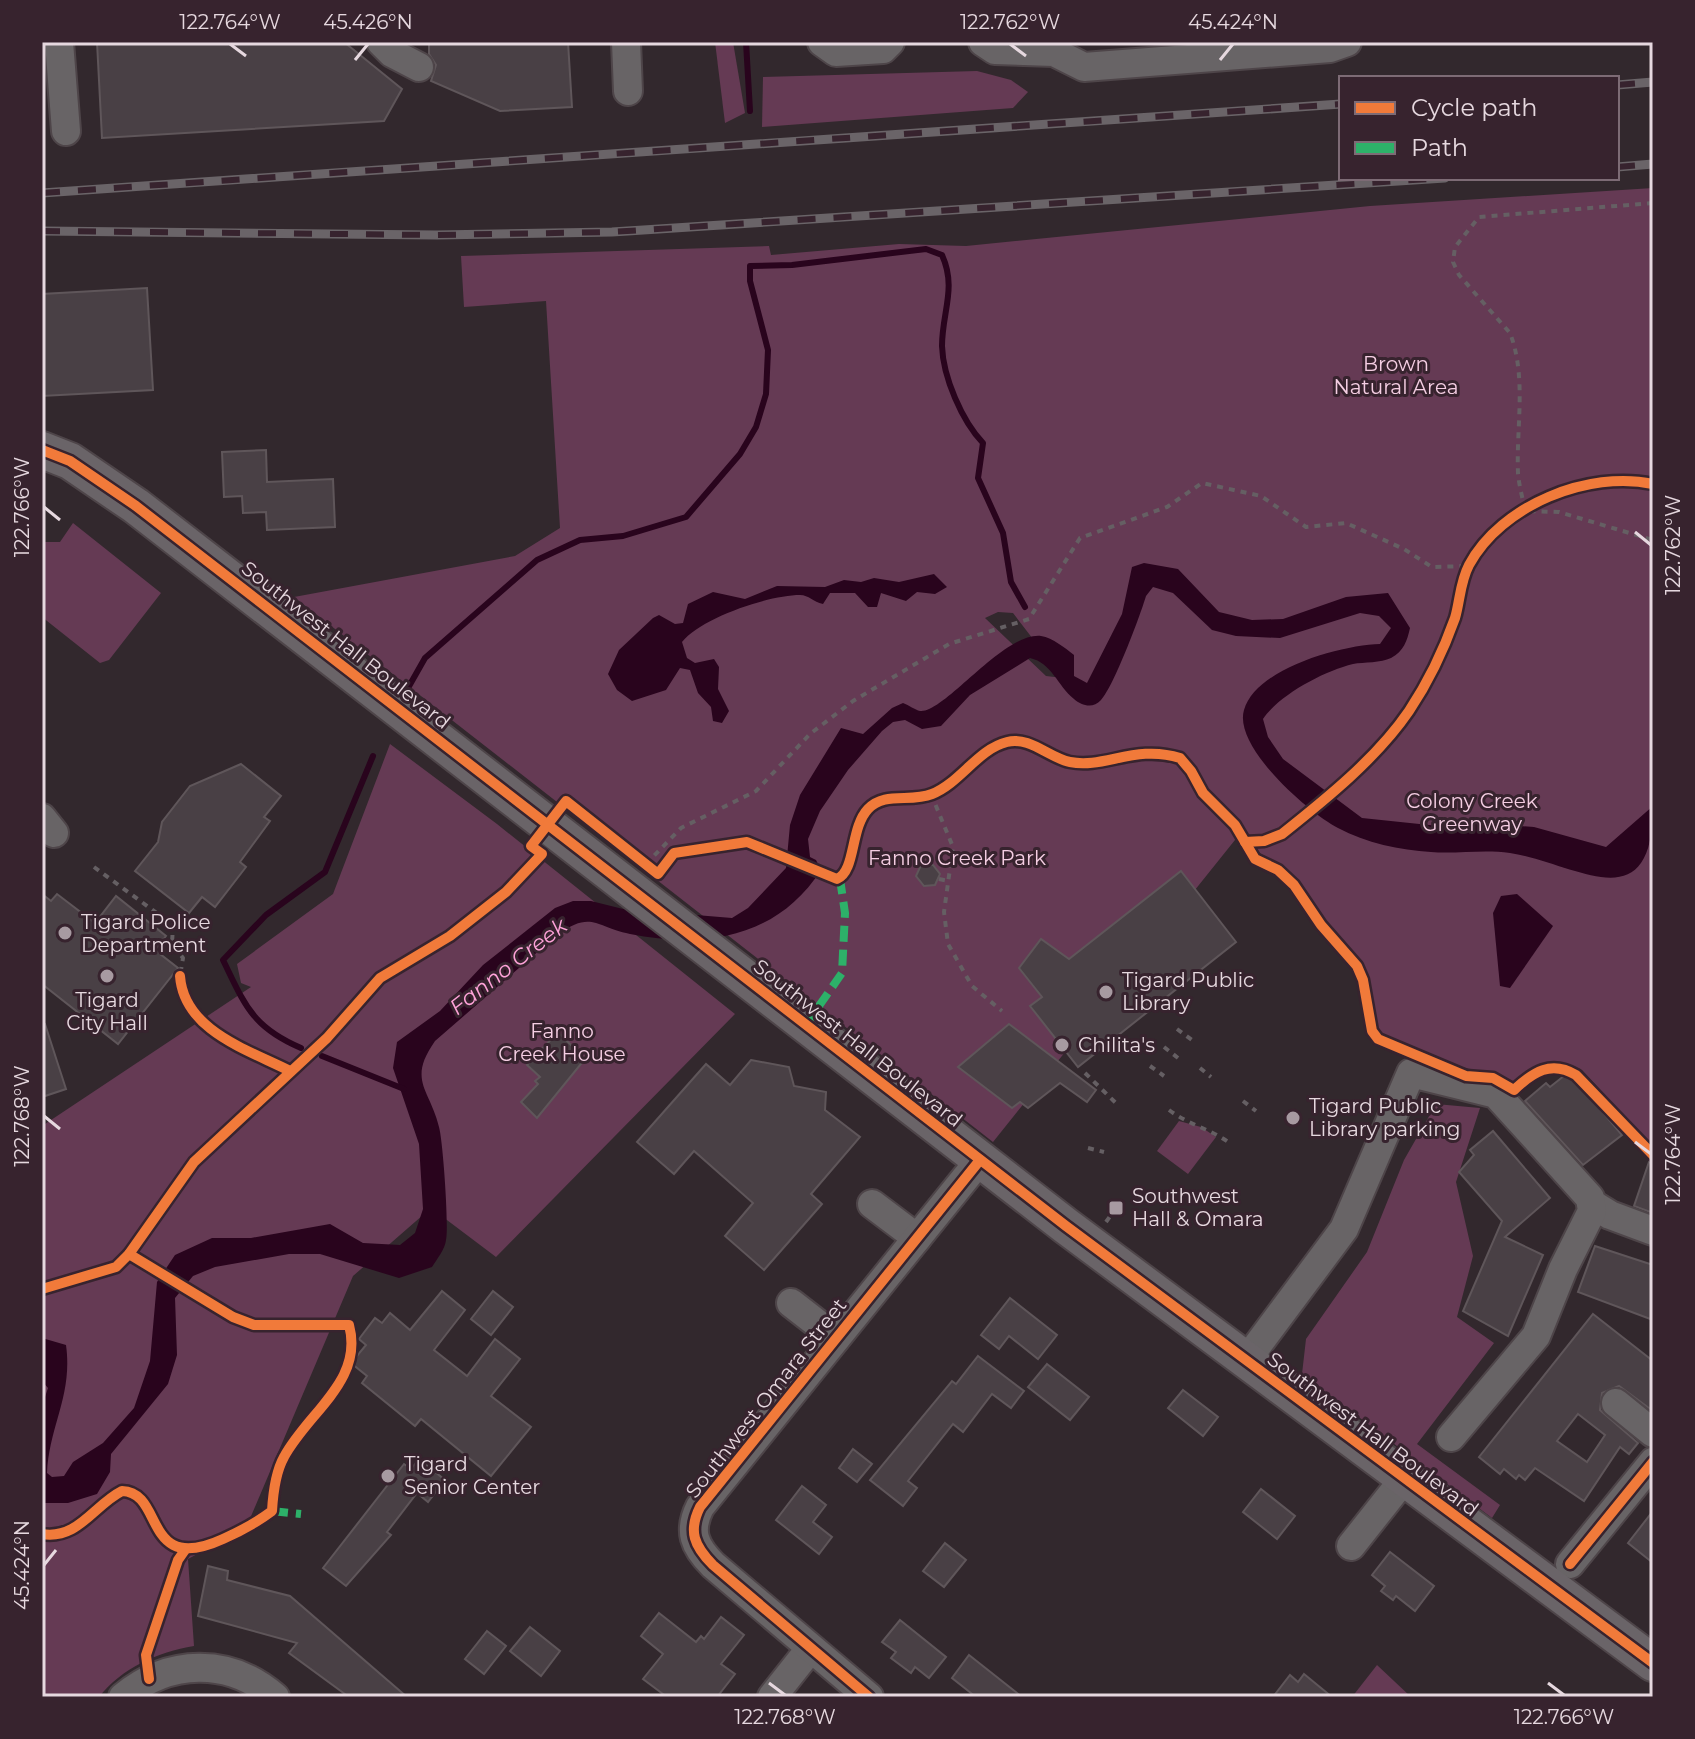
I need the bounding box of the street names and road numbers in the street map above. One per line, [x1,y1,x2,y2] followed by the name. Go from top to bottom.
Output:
[237,556,455,734] street label: Southwest Hall Boulevard
[749,954,967,1132] street label: Southwest Hall Boulevard
[681,1293,851,1503] street label: Southwest Omara Street
[1263,1347,1483,1521] street label: Southwest Hall Boulevard

